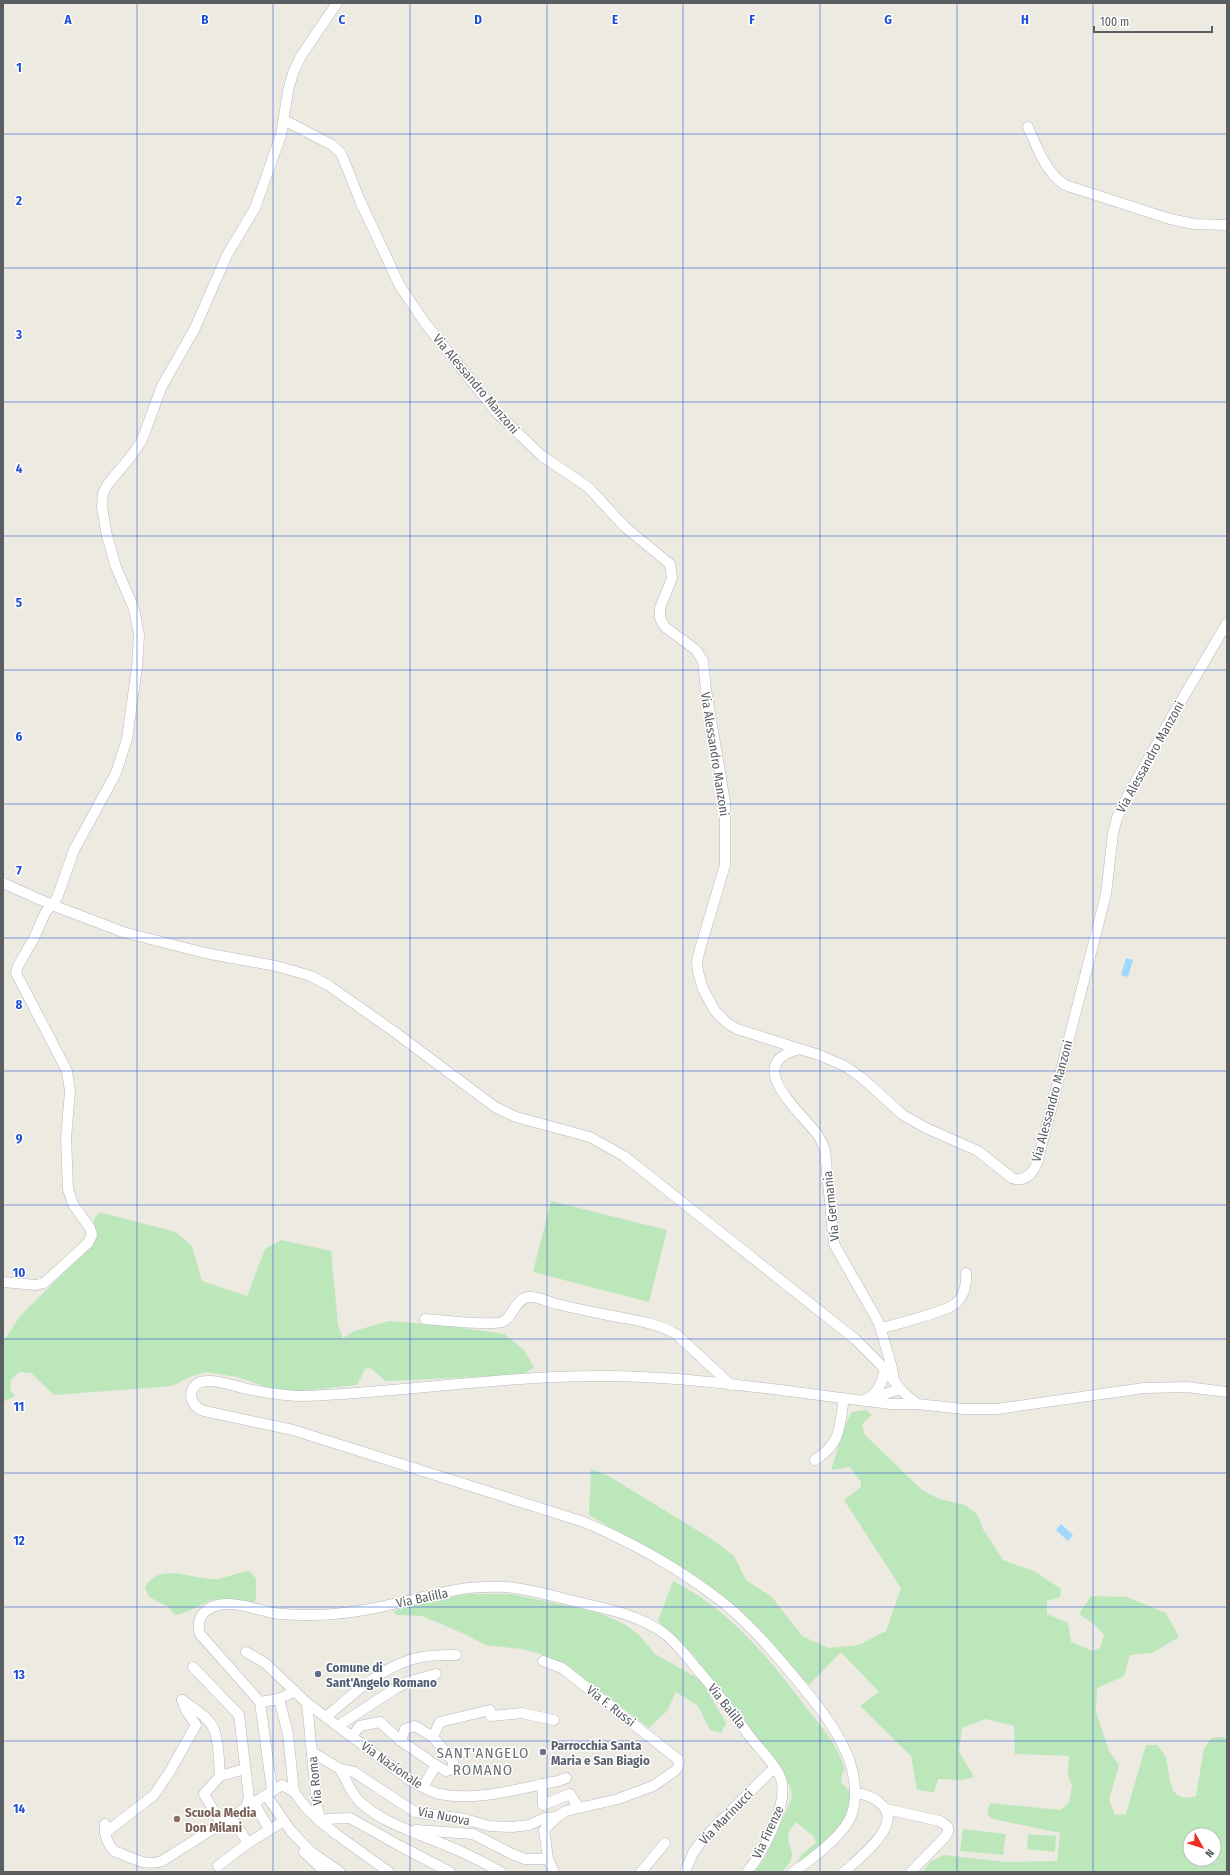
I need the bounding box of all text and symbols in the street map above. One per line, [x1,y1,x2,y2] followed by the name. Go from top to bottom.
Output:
[1094,8,1212,34] scale bar
[63,12,72,27] text: A
[201,12,209,27] text: B
[339,12,346,27] text: C
[474,12,482,27] text: D
[612,12,618,27] text: E
[749,12,755,27] text: F
[884,12,892,27] text: G
[1021,12,1029,27] text: H
[1100,15,1129,29] text: 100 m
[16,60,22,75] text: 1
[15,193,22,208] text: 2
[15,327,22,342] text: 3
[430,331,522,437] street label: Via Alessandro Manzoni
[16,461,23,476] text: 4
[16,595,22,610] text: 5
[698,691,732,817] street label: Via Alessandro Manzoni
[1113,698,1187,816] street label: Via Alessandro Manzoni
[16,729,23,744] text: 6
[16,863,22,878] text: 7
[16,997,23,1012] text: 8
[1029,1038,1075,1164] street label: Via Alessandro Manzoni
[16,1131,23,1146] text: 9
[820,1170,842,1242] street label: Via Germania
[13,1265,25,1280] text: 10
[14,1399,24,1414] text: 11
[13,1533,25,1548] text: 12
[395,1585,449,1611] street label: Via Balilla
[326,1660,437,1690] place label: Comune di Sant'Angelo Romano
[13,1667,25,1682] text: 13
[313,1669,323,1679] marker: Comune di Sant'Angelo Romano
[705,1681,749,1731] street label: Via Balilla
[584,1682,638,1730] street label: Via F. Russi
[358,1738,426,1792] street label: Via Nazionale
[551,1738,650,1768] place label: Parrocchia Santa Maria e San Biagio
[436,1744,530,1779] district label: SANT'ANGELO ROMANO
[538,1747,548,1757] marker: Parrocchia Santa Maria e San Biagio
[305,1756,325,1806] street label: Via Roma
[696,1786,756,1848] street label: Via Marinucci
[13,1801,25,1816] text: 14
[749,1803,787,1861] street label: Via Firenze
[417,1804,471,1828] street label: Via Nuova
[185,1805,257,1835] place label: Scuola Media Don Milani
[172,1814,182,1824] marker: Scuola Media Don Milani
[1182,1827,1222,1867] north arrow
[1202,1846,1217,1860] text: N

